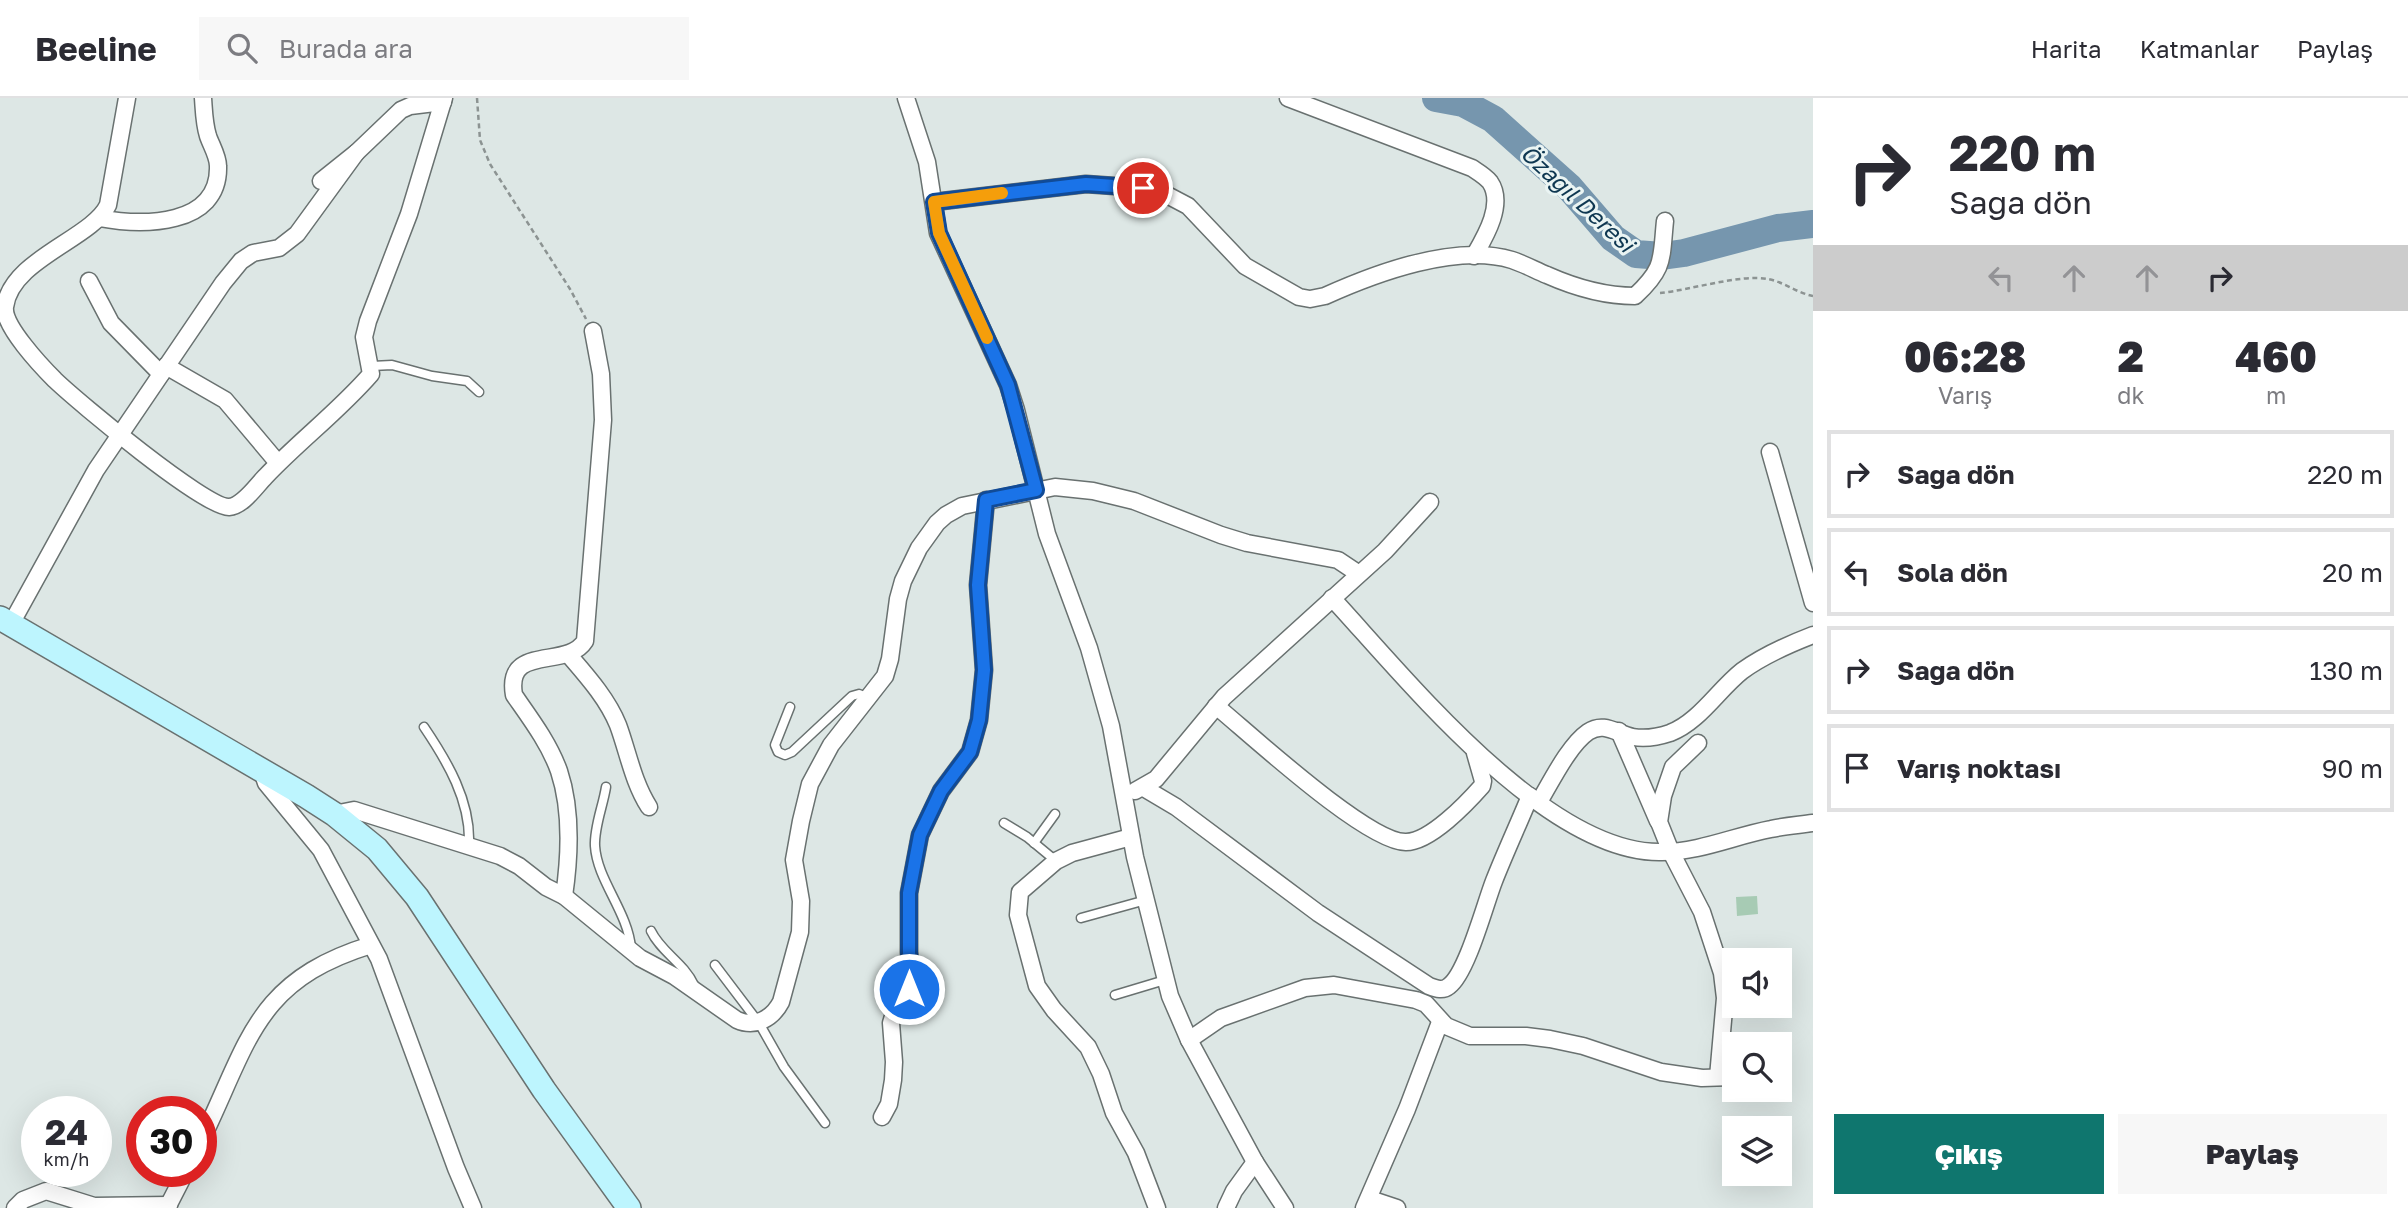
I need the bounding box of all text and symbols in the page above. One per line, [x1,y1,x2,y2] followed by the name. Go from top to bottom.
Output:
[199,17,689,80] search box
[35,29,157,68] text: Beeline
[223,29,261,67] icon: search
[279,33,413,64] text: Burada ara
[2031,34,2102,63] text: Harita
[2140,34,2259,63] text: Katmanlar
[2297,34,2373,63] text: Paylaş
[1949,123,2096,182] text: 220 m
[1834,126,1925,217] icon: right
[1515,138,1643,260] water label: Özağıl Deresi
[1113,158,1173,218] pin
[1124,169,1162,207] icon: arrive
[1949,183,2092,221] text: Sağa dön
[1982,259,2020,297] icon: left
[2055,259,2093,297] icon: ahead
[2128,259,2166,297] icon: ahead
[2201,259,2239,297] icon: right
[1904,331,2026,381] text: 06:28
[2118,331,2144,381] text: 2
[2235,331,2317,381] text: 460
[1938,381,1992,409] text: Varış
[2117,381,2144,409] text: dk
[2266,381,2286,409] text: m
[1838,455,1876,493] icon: right
[1897,459,2014,490] text: Sağa dön
[2307,459,2383,490] text: 220 m
[1838,553,1876,591] icon: left
[1897,557,2008,588] text: Sola dön
[2322,557,2383,588] text: 20 m
[1838,651,1876,689] icon: right
[1897,655,2014,686] text: Sağa dön
[2310,655,2383,686] text: 130 m
[1838,749,1876,787] icon: arrive
[1897,753,2061,784] text: Varış noktası
[2322,753,2383,784] text: 90 m
[1722,948,1792,1186] map controls
[1722,948,1792,1018] button: sound
[872,952,946,1026] position arrow
[1722,1032,1792,1102] button: search
[126,1096,217,1187] speed limit sign: 30
[45,1111,88,1153] text: 24
[1834,1114,2104,1194] button: Çıkış
[2118,1114,2387,1194] button: Paylaş
[1722,1116,1792,1186] button: layers
[44,1148,89,1170] text: km/h

